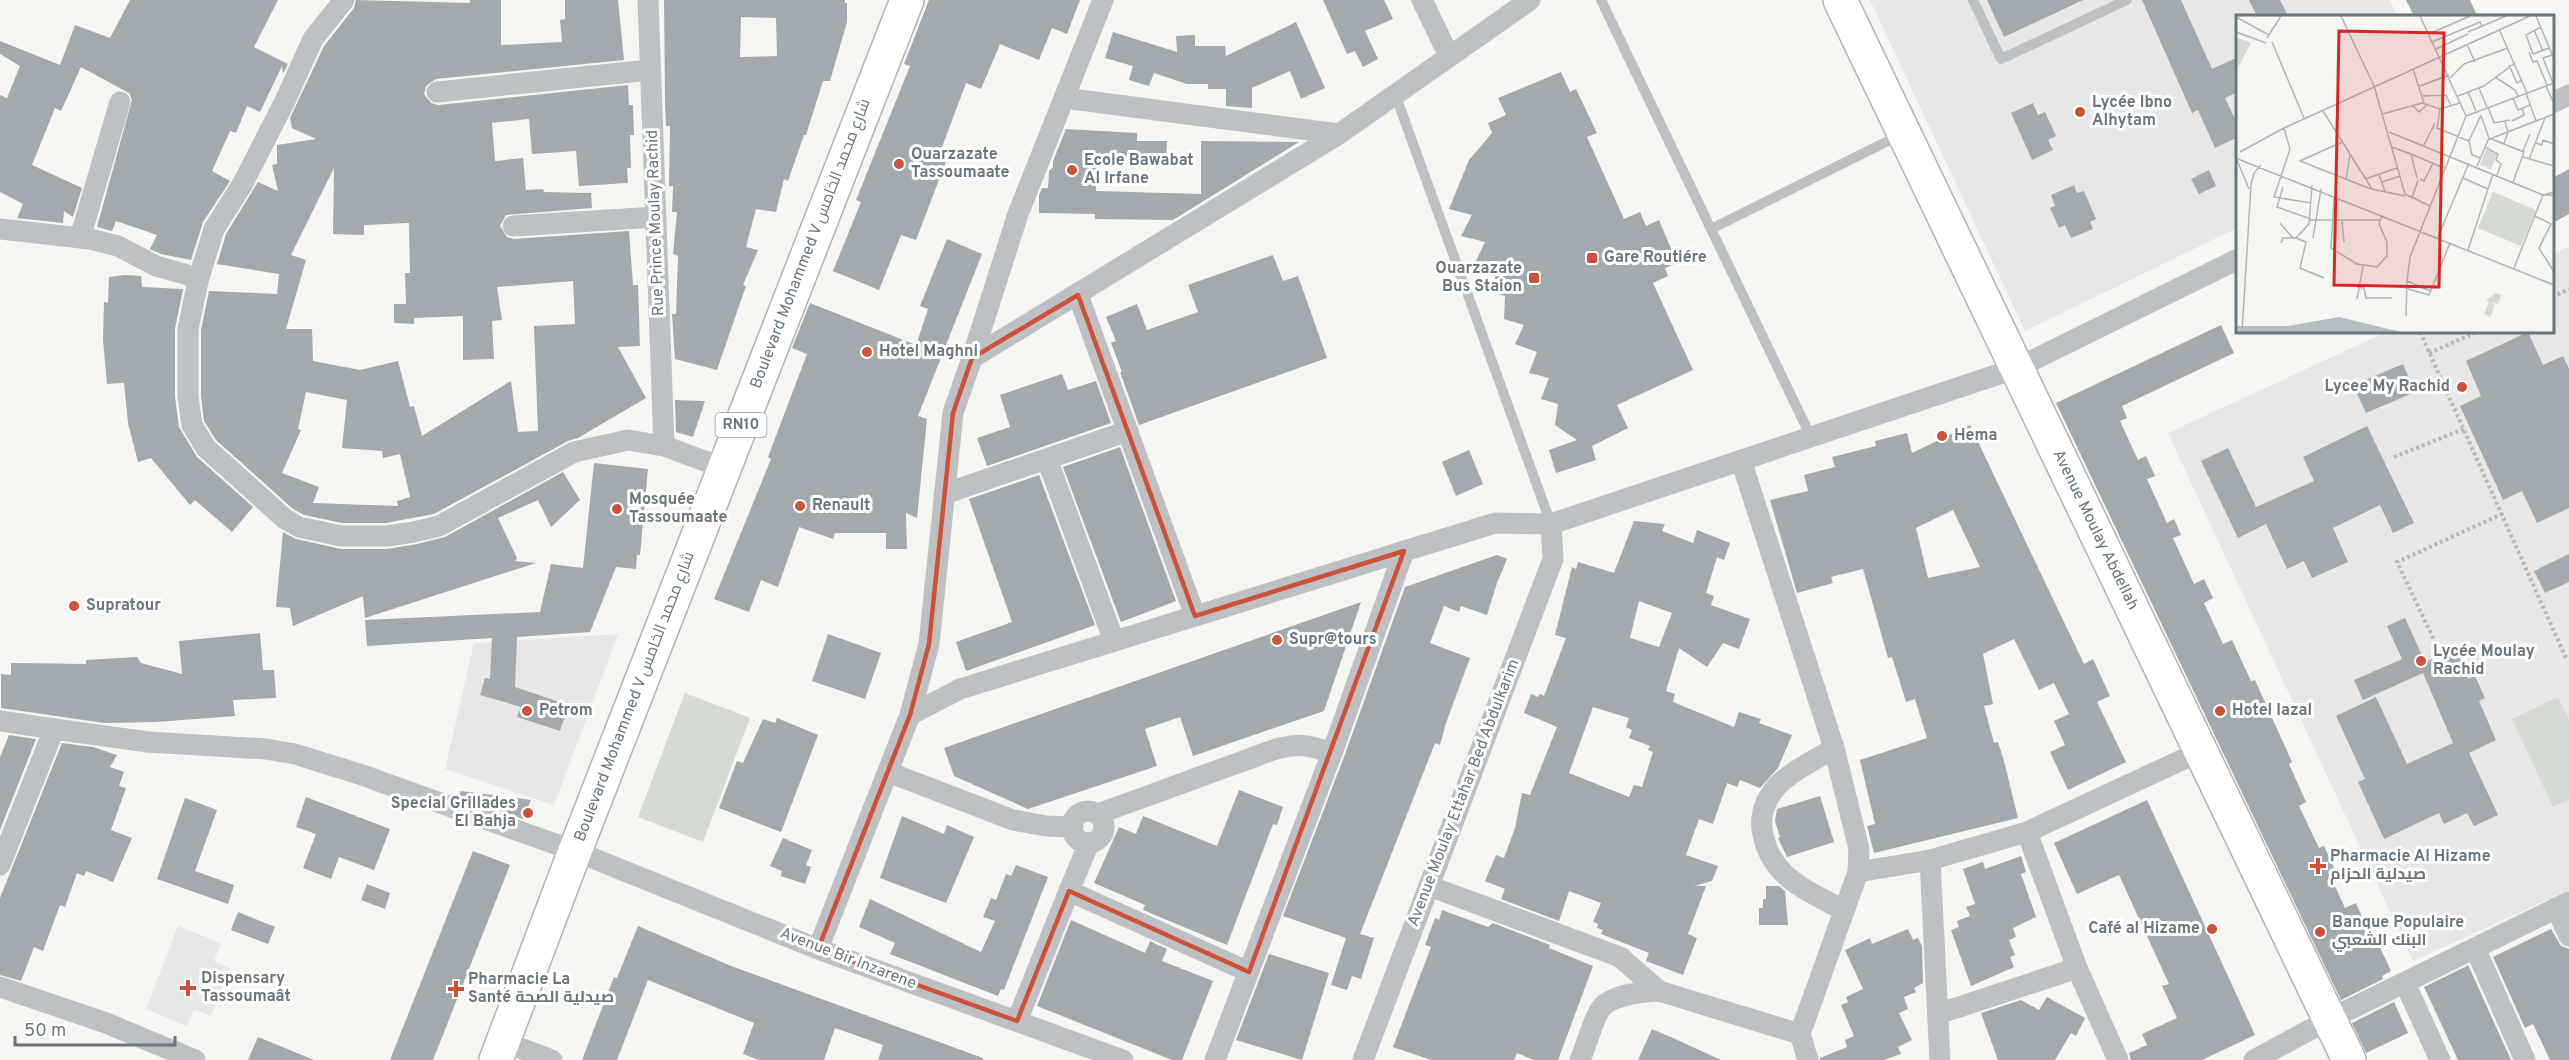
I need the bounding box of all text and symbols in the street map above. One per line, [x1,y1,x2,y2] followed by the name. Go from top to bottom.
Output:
[2236,15,2554,333] inset map
[2092,93,2172,131] place label: Lycée Ibno Alhytam
[746,96,876,392] street label: Boulevard Mohammed V شارع محمد الخامس
[2073,105,2087,119] marker: Lycée Ibno Alhytam
[643,129,669,317] street label: Rue Prince Moulay Rachid
[911,145,1009,183] place label: Ouarzazate Tassoumaate
[1084,151,1194,189] place label: Ecole Bawabat Al Irfane
[892,157,906,171] marker: Ouarzazate Tassoumaate
[1065,163,1079,177] marker: Ecole Bawabat Al Irfane
[1604,248,1707,268] place label: Gare Routiére
[1585,251,1599,265] marker: Gare Routiére
[1435,259,1522,297] place label: Ouarzazate Bus Staion
[1527,271,1541,285] marker: Ouarzazate Bus Staion
[879,342,978,362] place label: Hotel Maghni
[860,345,874,359] marker: Hotel Maghni
[2324,377,2450,397] place label: Lycee My Rachid
[2455,380,2469,394] marker: Lycee My Rachid
[716,413,766,437] road number: RN10
[1954,426,1997,446] place label: Hema
[1935,429,1949,443] marker: Hema
[2047,447,2143,613] street label: Avenue Moulay Abdellah
[629,490,727,528] place label: Mosquée Tassoumaate
[812,496,870,516] place label: Renault
[793,499,807,513] marker: Renault
[610,502,624,516] marker: Mosquée Tassoumaate
[570,549,700,845] street label: Boulevard Mohammed V شارع محمد الخامس
[86,596,161,616] place label: Supratour
[67,599,81,613] marker: Supratour
[1289,630,1377,650] place label: Supr@tours
[1270,633,1284,647] marker: Supr@tours
[2433,642,2535,680] place label: Lycée Moulay Rachid
[2414,654,2428,668] marker: Lycée Moulay Rachid
[1404,657,1524,929] street label: Avenue Moulay Ettahar Bed Abdulkarim
[539,701,593,721] place label: Petrom
[2232,701,2312,721] place label: Hotel Iazal
[520,704,534,718] marker: Petrom
[2213,704,2227,718] marker: Hotel Iazal
[391,794,516,832] place label: Special Grillades El Bahja
[521,806,535,820] marker: Special Grillades El Bahja
[2330,847,2491,885] place label: Pharmacie Al Hizame صيدلية الحزام
[2311,859,2325,873] marker: Pharmacie Al Hizame صيدلية الحزام
[2332,913,2464,952] place label: Banque Populaire البنك الشعبي
[2088,919,2200,939] place label: Café al Hizame
[2205,922,2219,936] marker: Café al Hizame
[777,924,919,994] street label: Avenue Bir Inzarene
[2313,925,2327,939] marker: Banque Populaire البنك الشعبي
[201,969,291,1007] place label: Dispensary Tassoumaât
[468,970,614,1008] place label: Pharmacie La Santé صيدلية الصحة
[179,979,197,997] marker: Dispensary Tassoumaât
[449,982,463,996] marker: Pharmacie La Santé صيدلية الصحة
[15,1009,176,1047] scale bar
[24,1020,66,1043] text: 50 m

